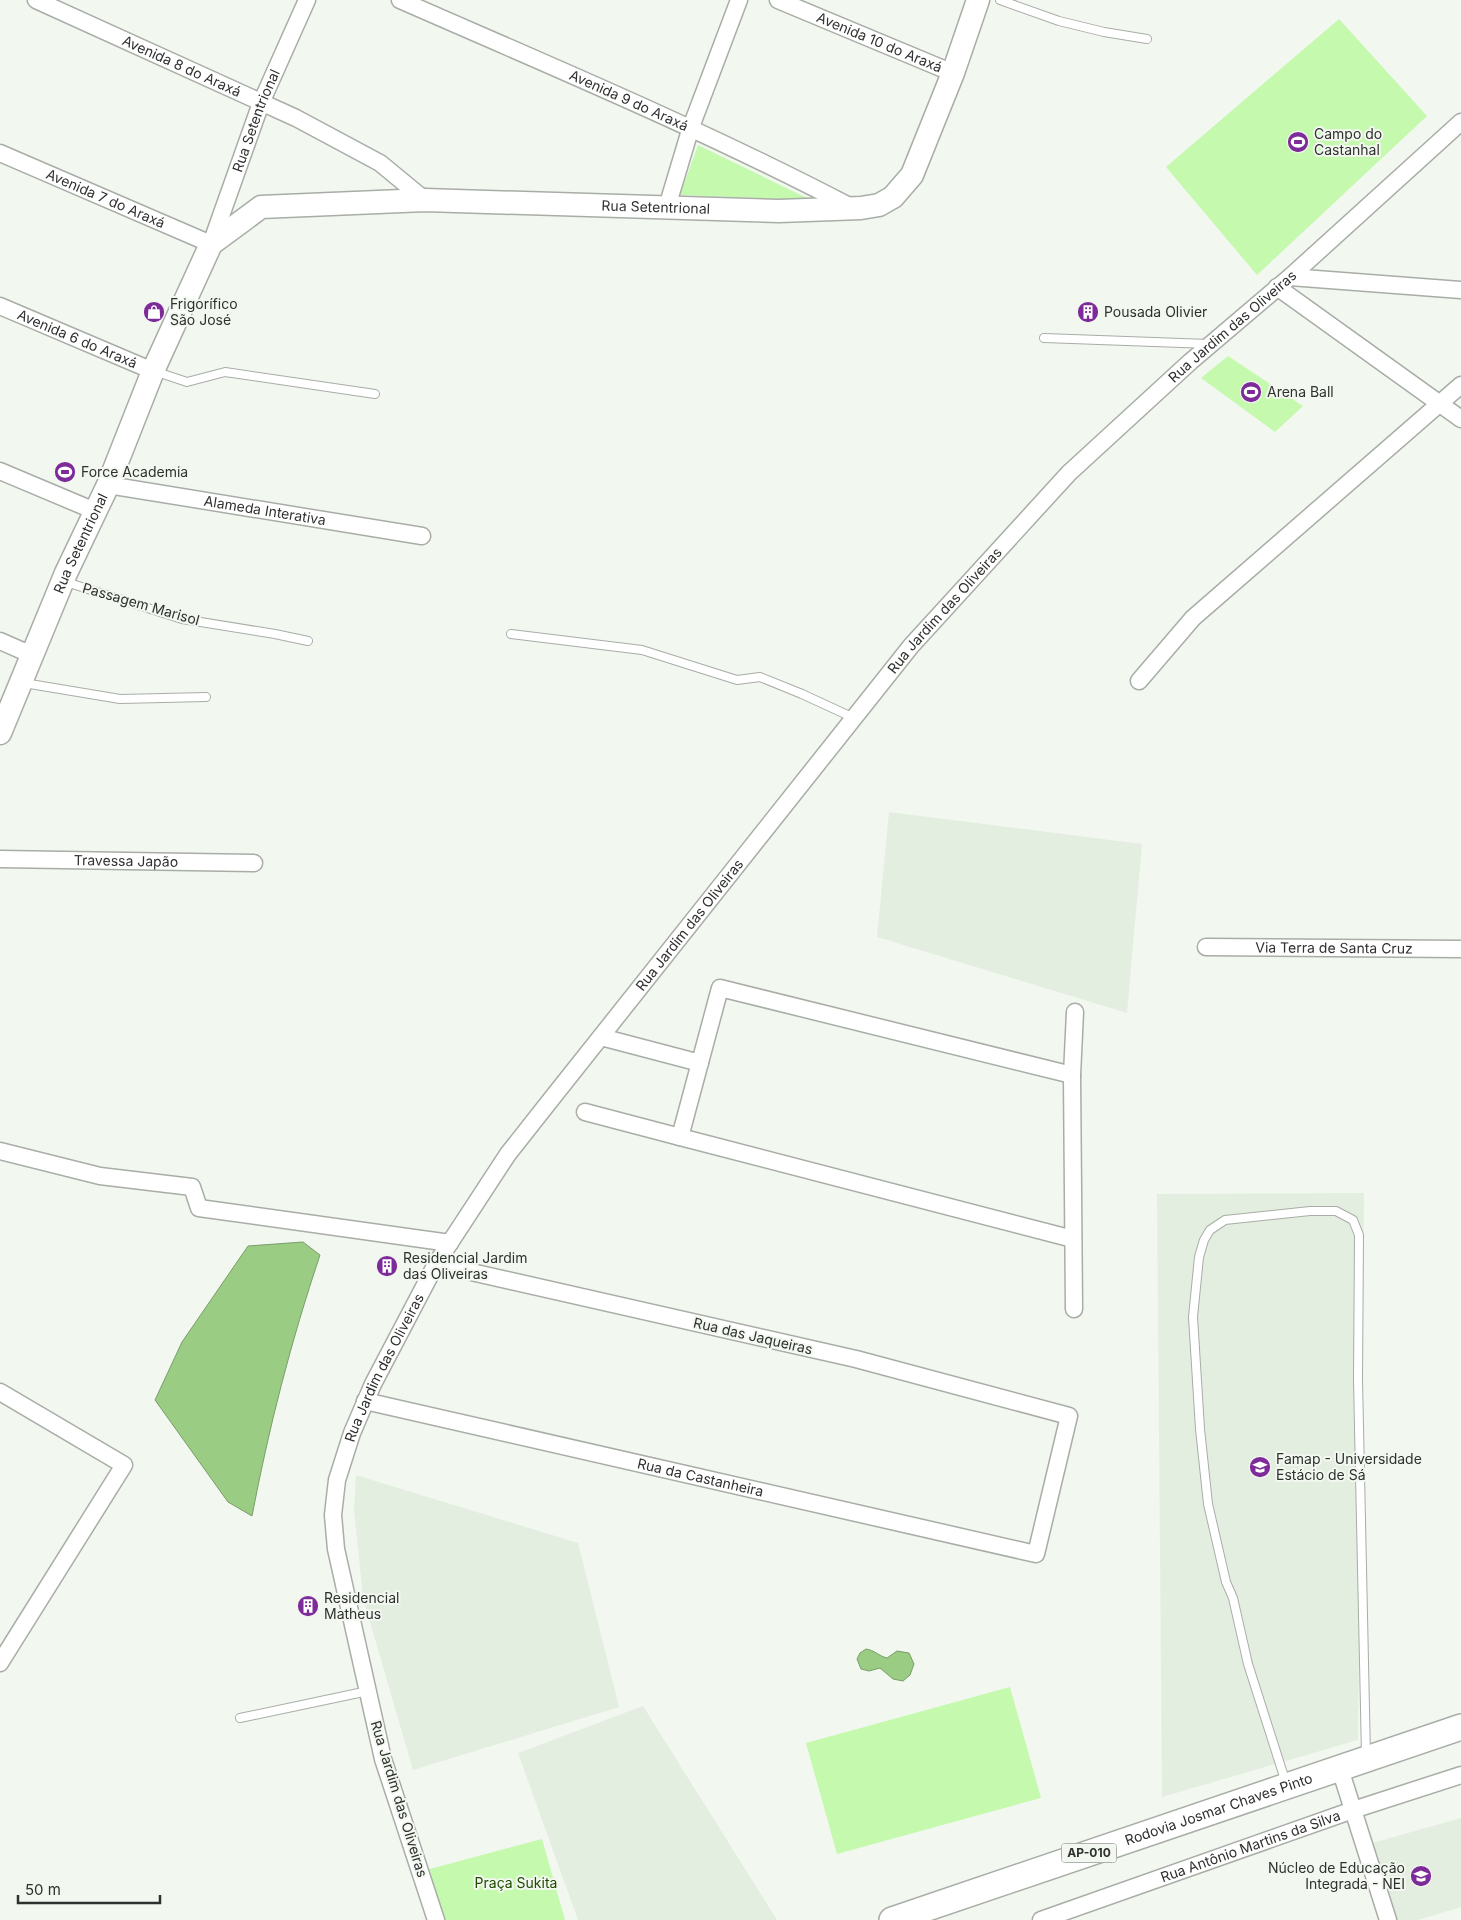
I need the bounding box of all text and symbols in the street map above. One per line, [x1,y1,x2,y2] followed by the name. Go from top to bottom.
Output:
[814,8,945,76] street label: Avenida 10 do Araxá
[120,31,244,100] street label: Avenida 8 do Araxá
[567,66,691,134] street label: Avenida 9 do Araxá
[228,67,283,174] street label: Rua Setentrional
[1314,125,1382,158] place label: Campo do Castanhal
[1286,130,1310,154] sports icon: Campo do Castanhal
[44,165,168,231] street label: Avenida 7 do Araxá
[601,196,710,217] street label: Rua Setentrional
[1165,266,1300,386] street label: Rua Jardim das Oliveiras
[170,295,238,328] place label: Frigorífico São José
[142,300,166,324] shop icon: Frigorífico São José
[1076,300,1100,324] building icon: Pousada Olivier
[1104,303,1207,320] place label: Pousada Olivier
[15,305,140,371] street label: Avenida 6 do Araxá
[1239,380,1263,404] sports icon: Arena Ball
[1267,383,1334,400] place label: Arena Ball
[53,460,77,484] sports icon: Force Academia
[81,463,188,480] place label: Force Academia
[50,490,111,596] street label: Rua Setentrional
[203,492,327,528] street label: Alameda Interativa
[884,544,1005,677] street label: Rua Jardim das Oliveiras
[81,579,202,628] street label: Passagem Marisol
[74,851,178,870] street label: Travessa Japão
[632,855,747,994] street label: Rua Jardim das Oliveiras
[1255,938,1413,957] street label: Via Terra de Santa Cruz
[403,1249,527,1282] place label: Residencial Jardim das Oliveiras
[375,1254,399,1278] building icon: Residencial Jardim das Oliveiras
[341,1290,427,1444] street label: Rua Jardim das Oliveiras
[692,1314,814,1357] street label: Rua das Jaqueiras
[1276,1450,1422,1483] place label: Famap - Universidade Estácio de Sá
[636,1454,765,1500] street label: Rua da Castanheira
[1248,1455,1272,1479] school or university icon: Famap - Universidade Estácio de Sá
[324,1589,399,1622] place label: Residencial Matheus
[296,1594,320,1618] building icon: Residencial Matheus
[368,1718,431,1879] street label: Rua Jardim das Oliveiras
[1123,1769,1315,1848] street label: Rodovia Josmar Chaves Pinto
[1158,1806,1342,1885] street label: Rua Antônio Martins da Silva
[1062,1844,1116,1862] road number: AP-010
[1268,1859,1405,1892] place label: Núcleo de Educação Integrada - NEI
[1409,1864,1433,1888] school or university icon: Núcleo de Educação Integrada - NEI
[18,1872,160,1904] scale bar
[475,1874,557,1891] park label: Praça Sukita
[25,1880,61,1899] text: 50 m

